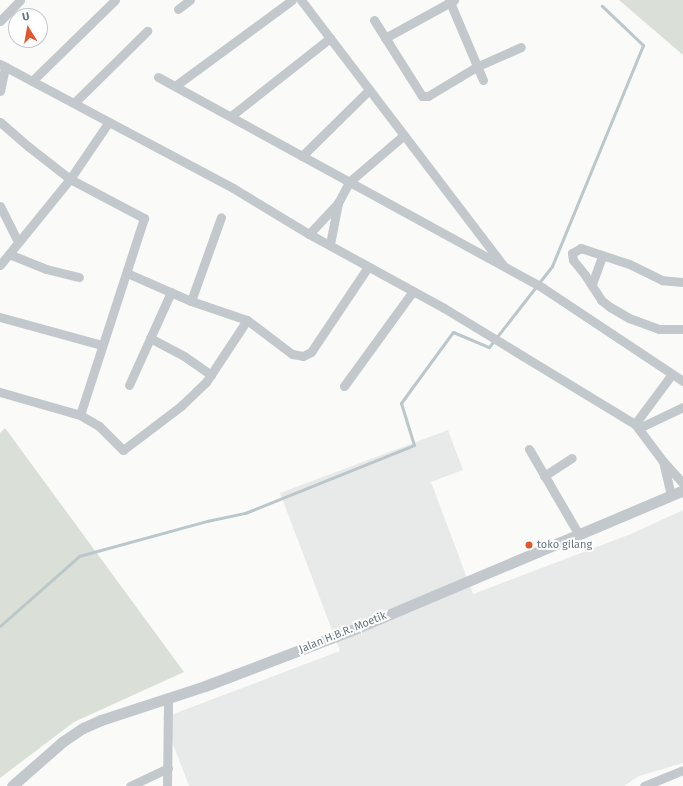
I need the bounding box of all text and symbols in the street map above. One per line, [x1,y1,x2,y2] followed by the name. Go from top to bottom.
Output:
[8,8,48,48] north arrow
[21,10,31,24] text: U
[537,538,592,552] place label: toko gilang
[524,540,534,550] marker: toko gilang
[297,609,389,657] street label: Jalan H.B.R. Moetik

